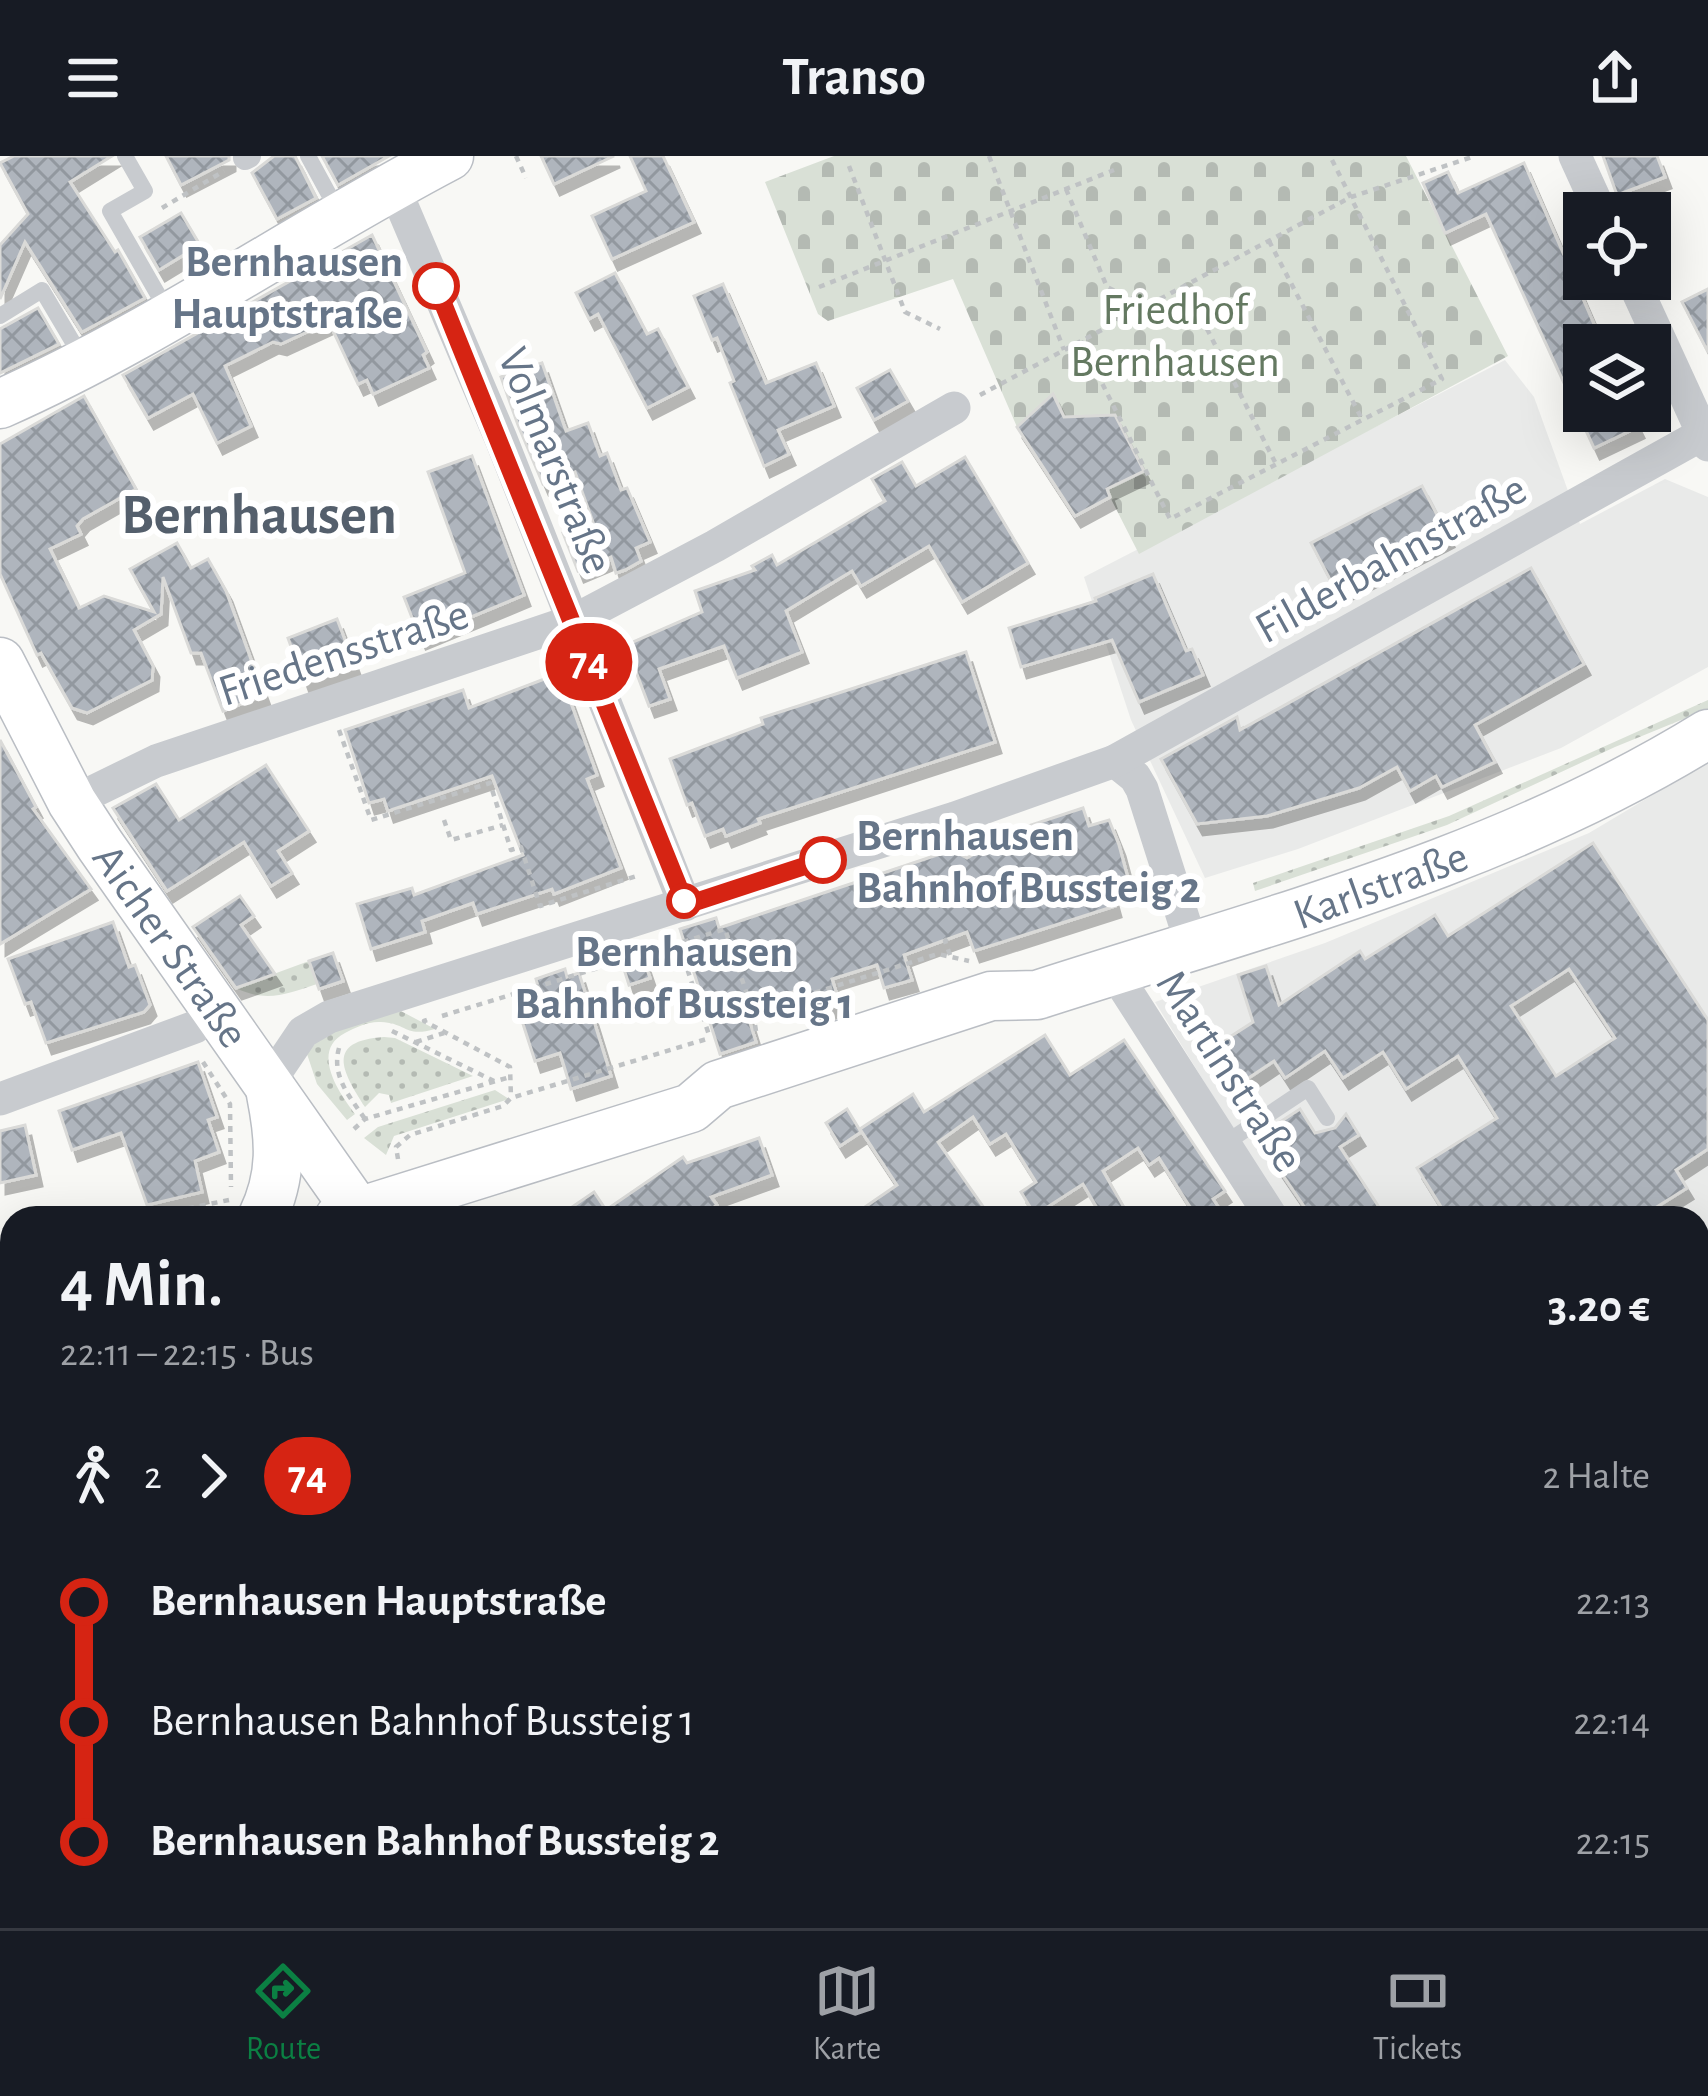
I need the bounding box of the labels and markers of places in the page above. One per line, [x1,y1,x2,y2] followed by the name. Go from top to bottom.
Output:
[171,240,403,337] place label: Bernhausen Hauptstraße
[414,264,458,308] marker: Bernhausen Hauptstraße
[856,814,1201,911] place label: Bernhausen Bahnhof Bussteig 2
[801,838,845,882] marker: Bernhausen Bahnhof Bussteig 2
[668,885,700,917] marker: Bernhausen Bahnhof Bussteig 1
[514,930,854,1027] place label: Bernhausen Bahnhof Bussteig 1

